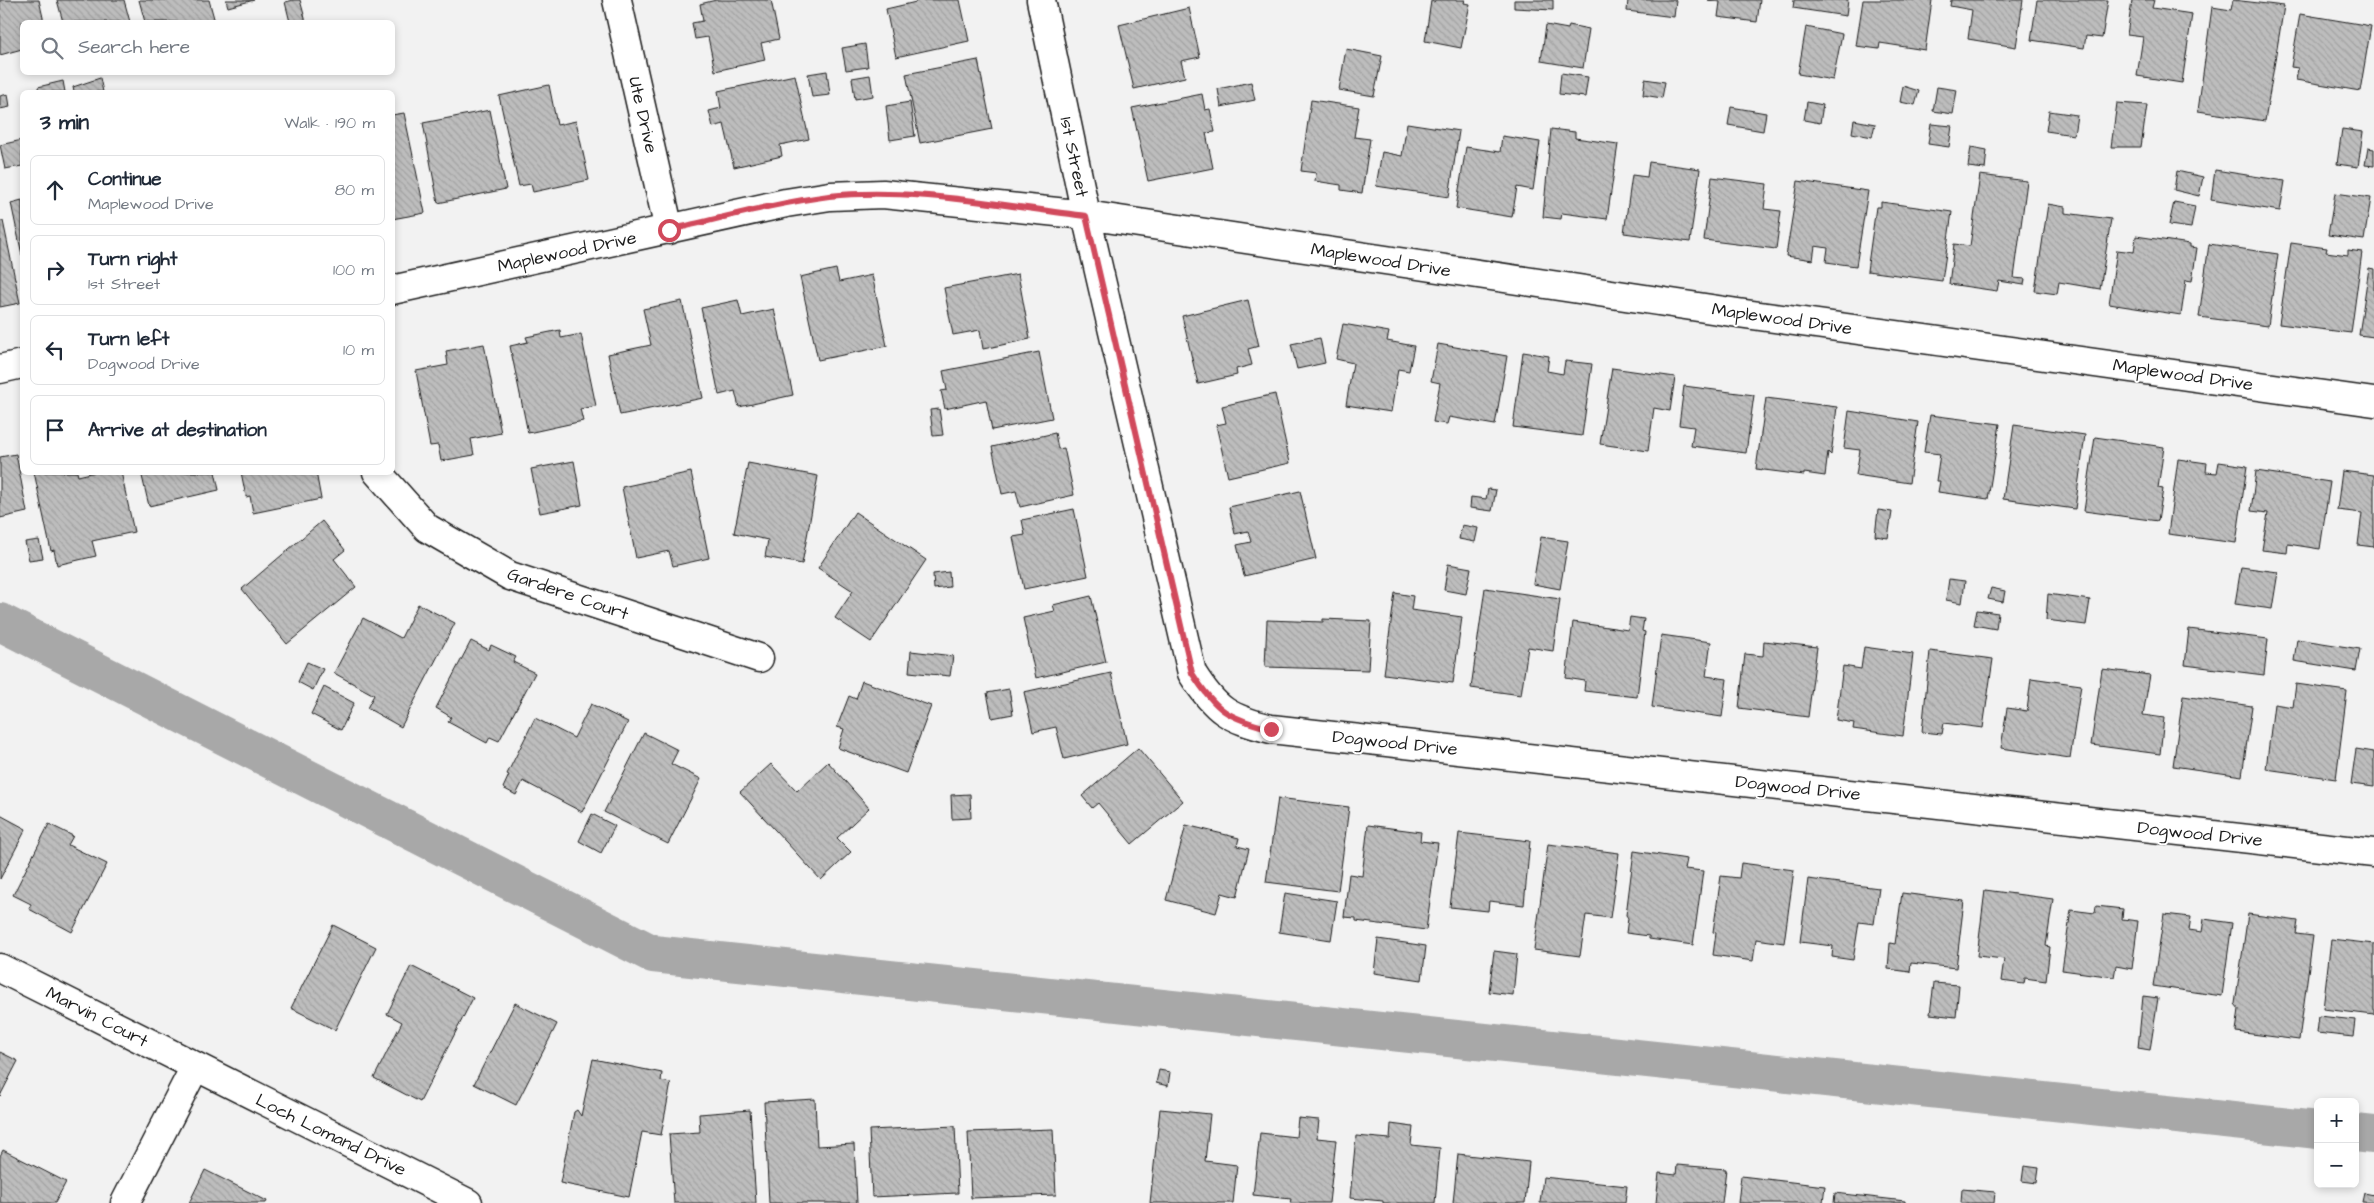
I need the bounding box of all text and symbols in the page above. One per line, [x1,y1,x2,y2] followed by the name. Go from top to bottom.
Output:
[20,20,395,75] search box
[38,34,66,62] icon: search
[78,34,190,61] text: Search here
[622,74,664,156] street label: Ute Drive
[40,108,89,137] text: 3 min
[284,112,375,134] text: Walk · 190 m
[1053,115,1095,200] street label: 1st Street
[88,166,162,193] text: Continue
[41,176,69,204] icon: ahead
[335,179,374,201] text: 80 m
[88,193,214,215] text: Maplewood Drive
[658,219,681,242] route start
[495,225,639,279] street label: Maplewood Drive
[1309,237,1453,283] street label: Maplewood Drive
[88,246,177,273] text: Turn right
[41,256,69,284] icon: right
[333,259,374,281] text: 100 m
[88,273,160,295] text: 1st Street
[1710,297,1854,341] street label: Maplewood Drive
[88,326,169,353] text: Turn left
[41,336,69,364] icon: left
[343,339,374,361] text: 10 m
[88,353,200,375] text: Dogwood Drive
[2111,353,2255,397] street label: Maplewood Drive
[41,416,69,444] icon: arrive
[88,417,267,444] text: Arrive at destination
[504,562,633,627] street label: Gardere Court
[1260,718,1283,741] route end
[1331,724,1459,763] street label: Dogwood Drive
[1734,769,1862,808] street label: Dogwood Drive
[2136,815,2264,854] street label: Dogwood Drive
[42,981,153,1054] street label: Marvin Court
[252,1088,411,1182] street label: Loch Lomand Drive
[2314,1098,2359,1188] map controls
[2314,1098,2359,1143] button: +
[2314,1143,2359,1188] button: −

